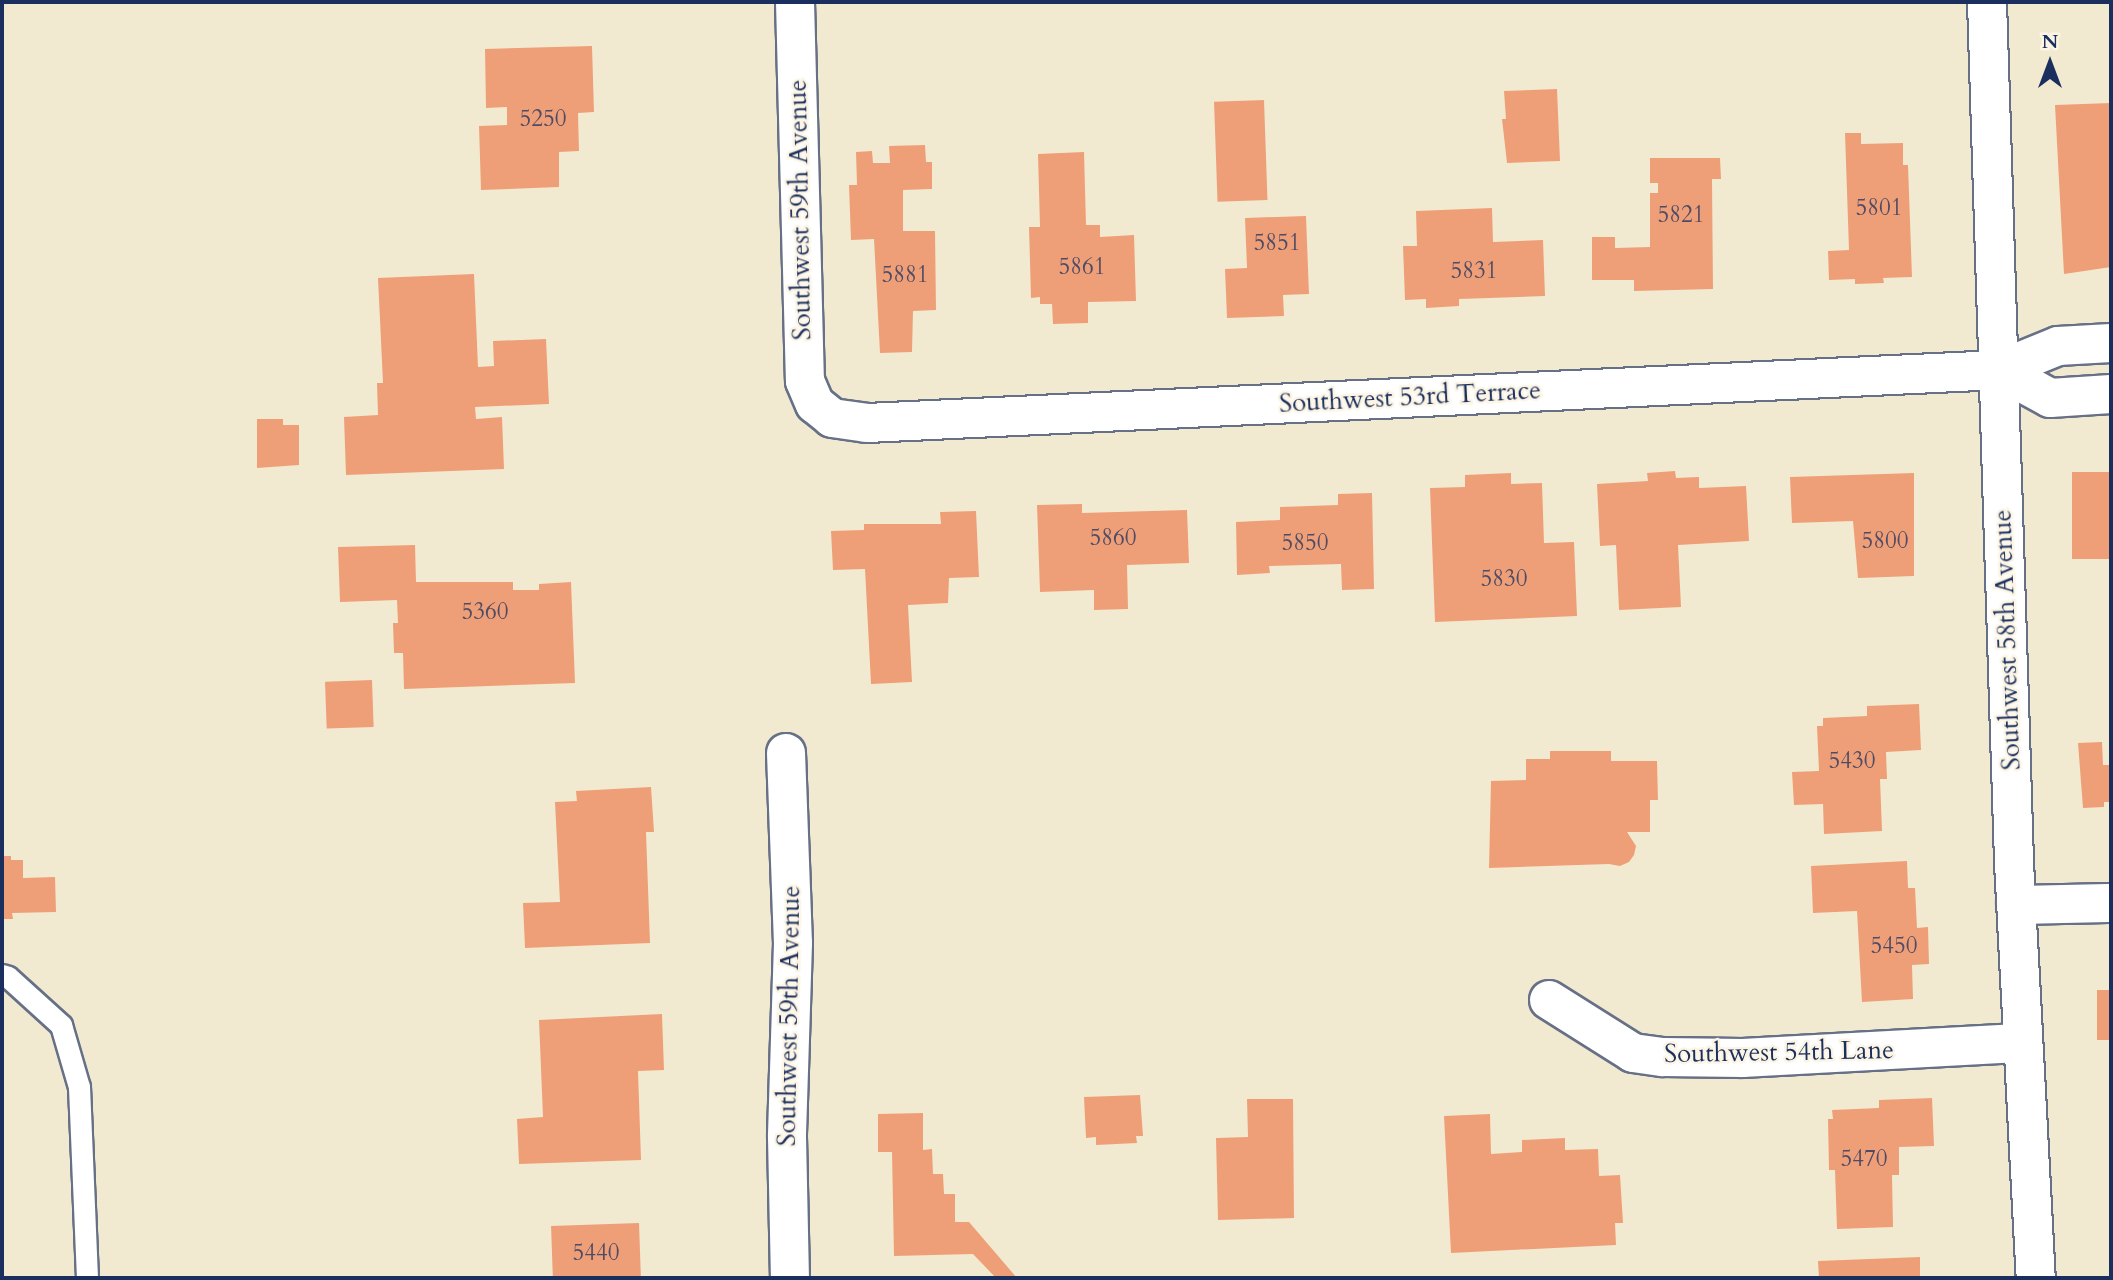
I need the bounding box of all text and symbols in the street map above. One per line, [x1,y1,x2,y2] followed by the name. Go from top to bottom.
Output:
[2015,28,2085,98] north arrow
[2042,29,2058,55] text: N
[782,79,818,341] street label: Southwest 59th Avenue
[519,105,567,133] house number: 5250
[1855,194,1903,222] house number: 5801
[1657,201,1705,229] house number: 5821
[1253,229,1301,257] house number: 5851
[1058,253,1106,281] house number: 5861
[1450,257,1498,285] house number: 5831
[881,261,929,289] house number: 5881
[1278,375,1542,419] street label: Southwest 53rd Terrace
[1987,509,2027,771] street label: Southwest 58th Avenue
[1089,524,1137,552] house number: 5860
[1861,527,1909,555] house number: 5800
[1281,529,1329,557] house number: 5850
[1480,565,1528,593] house number: 5830
[461,598,509,626] house number: 5360
[1828,747,1876,775] house number: 5430
[771,885,807,1147] street label: Southwest 59th Avenue
[1870,932,1918,960] house number: 5450
[1664,1034,1894,1070] street label: Southwest 54th Lane
[1840,1145,1888,1173] house number: 5470
[572,1239,620,1267] house number: 5440

